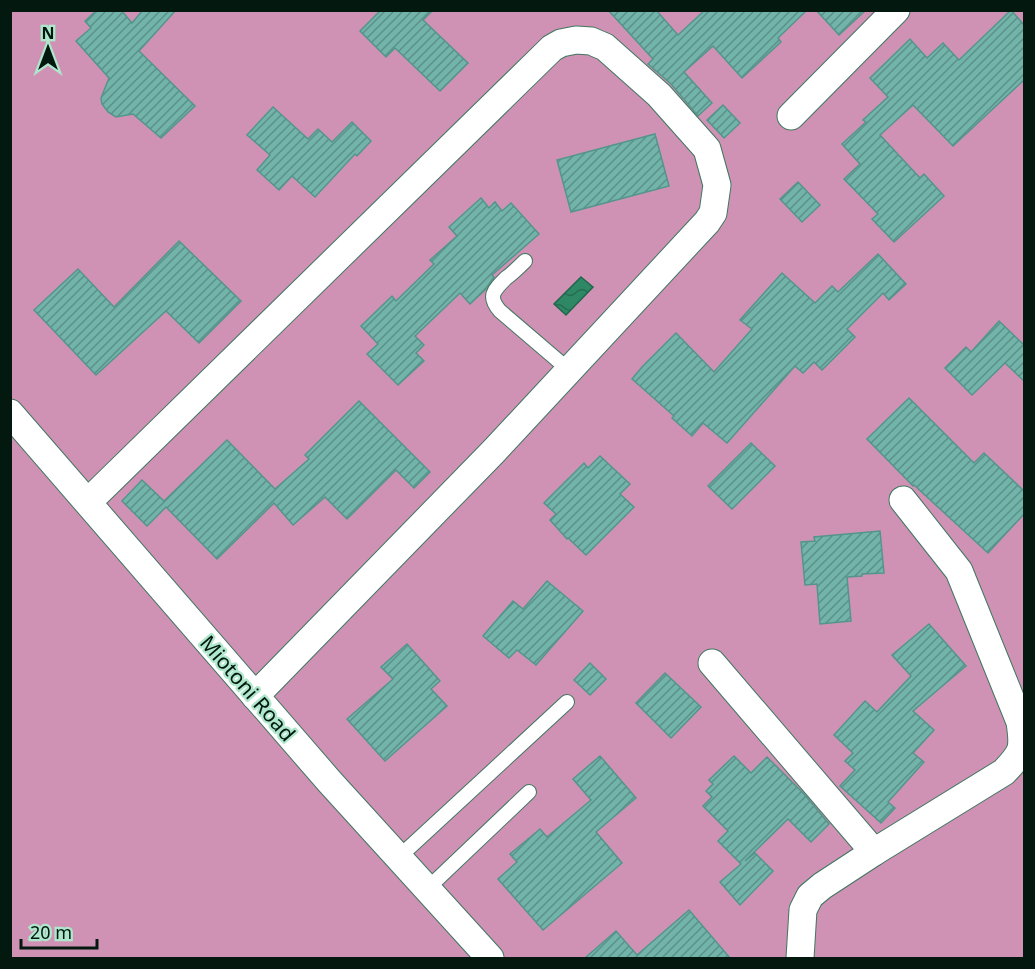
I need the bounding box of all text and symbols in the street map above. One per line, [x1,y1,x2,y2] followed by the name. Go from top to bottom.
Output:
[18,18,78,78] north arrow
[41,22,55,44] text: N
[194,629,302,747] street label: Miotoni Road
[21,912,98,950] scale bar
[30,920,72,944] text: 20 m

